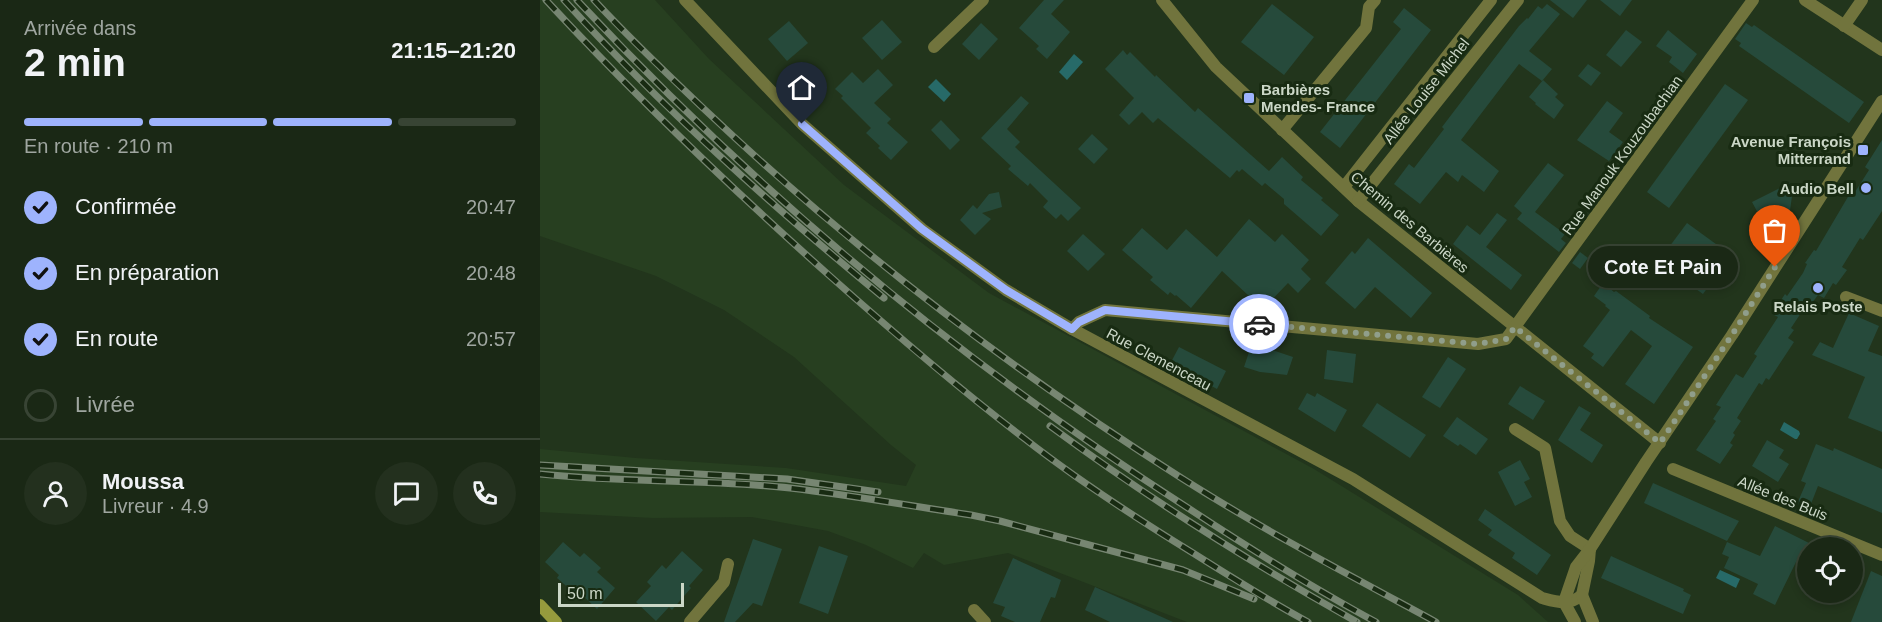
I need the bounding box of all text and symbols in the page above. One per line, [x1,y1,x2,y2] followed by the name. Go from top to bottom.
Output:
[24,17,136,39] text: Arrivée dans
[1380,35,1472,147] street label: Allée Louise Michel
[391,38,516,63] text: 21:15–21:20
[24,41,126,84] text: 2 min
[776,62,827,124] pin
[785,71,818,104] icon: home
[1559,72,1685,238] street label: Rue Manouk Kouzoubachian
[1261,81,1375,115] place label: Barbières Mendes- France
[1242,91,1256,105] marker: Barbières Mendes- France
[1731,133,1851,167] place label: Avenue François Mitterrand
[24,135,173,157] text: En route · 210 m
[1856,143,1870,157] marker: Avenue François Mitterrand
[1348,168,1472,276] street label: Chemin des Barbières
[1780,180,1854,197] place label: Audio Bell
[1859,181,1873,195] marker: Audio Bell
[24,191,57,224] icon: check
[75,194,176,219] text: Confirmée
[466,196,516,218] text: 20:47
[1749,205,1800,267] pin
[1758,214,1791,247] icon: bag
[1589,246,1739,288] callout: Cote Et Pain
[1604,256,1722,278] text: Cote Et Pain
[24,257,57,290] icon: check
[75,260,219,285] text: En préparation
[466,262,516,284] text: 20:48
[1811,281,1825,295] marker: Relais Poste
[1229,294,1289,354] courier
[1773,298,1863,315] place label: Relais Poste
[1243,308,1276,341] icon: car
[24,323,57,356] icon: check
[1104,324,1214,394] street label: Rue Clemenceau
[75,326,158,351] text: En route
[466,328,516,350] text: 20:57
[75,392,135,417] text: Livrée
[24,462,87,525] button: person
[375,462,438,525] button: chat
[453,462,516,525] button: phone
[102,469,184,494] text: Moussa
[1736,472,1830,524] street label: Allée des Buis
[102,495,209,517] text: Livreur · 4.9
[1797,537,1863,603] map controls
[1797,537,1863,603] button: locate
[558,580,684,608] scale bar
[567,585,603,602] text: 50 m

